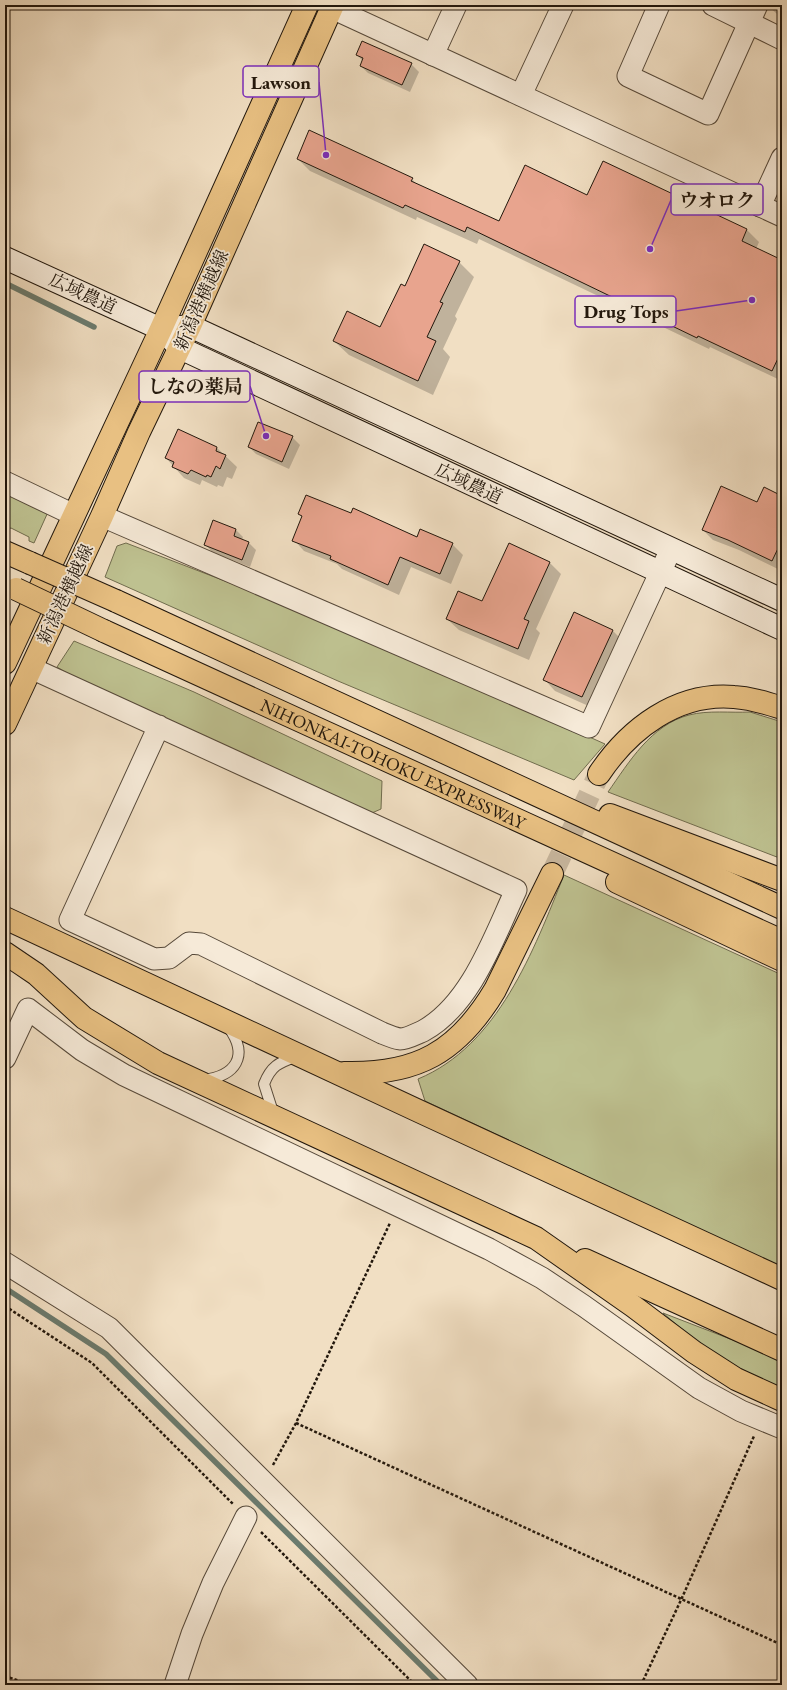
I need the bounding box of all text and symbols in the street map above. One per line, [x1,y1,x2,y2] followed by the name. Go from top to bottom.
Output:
[243,66,319,97] callout: Lawson
[251,70,311,95] text: Lawson
[671,184,763,215] callout: ウオロク
[679,188,755,213] text: ウオロク
[169,246,233,354] street label: 新潟港横越線
[46,267,120,319] street label: 広域農道
[575,296,676,327] callout: Drug Tops
[583,299,669,324] text: Drug Tops
[139,371,250,402] callout: しなの薬局
[147,374,243,399] text: しなの薬局
[432,457,506,509] street label: 広域農道
[32,540,98,648] street label: 新潟港横越線
[257,693,531,834] street label: NIHONKAI-TOHOKU EXPRESSWAY

